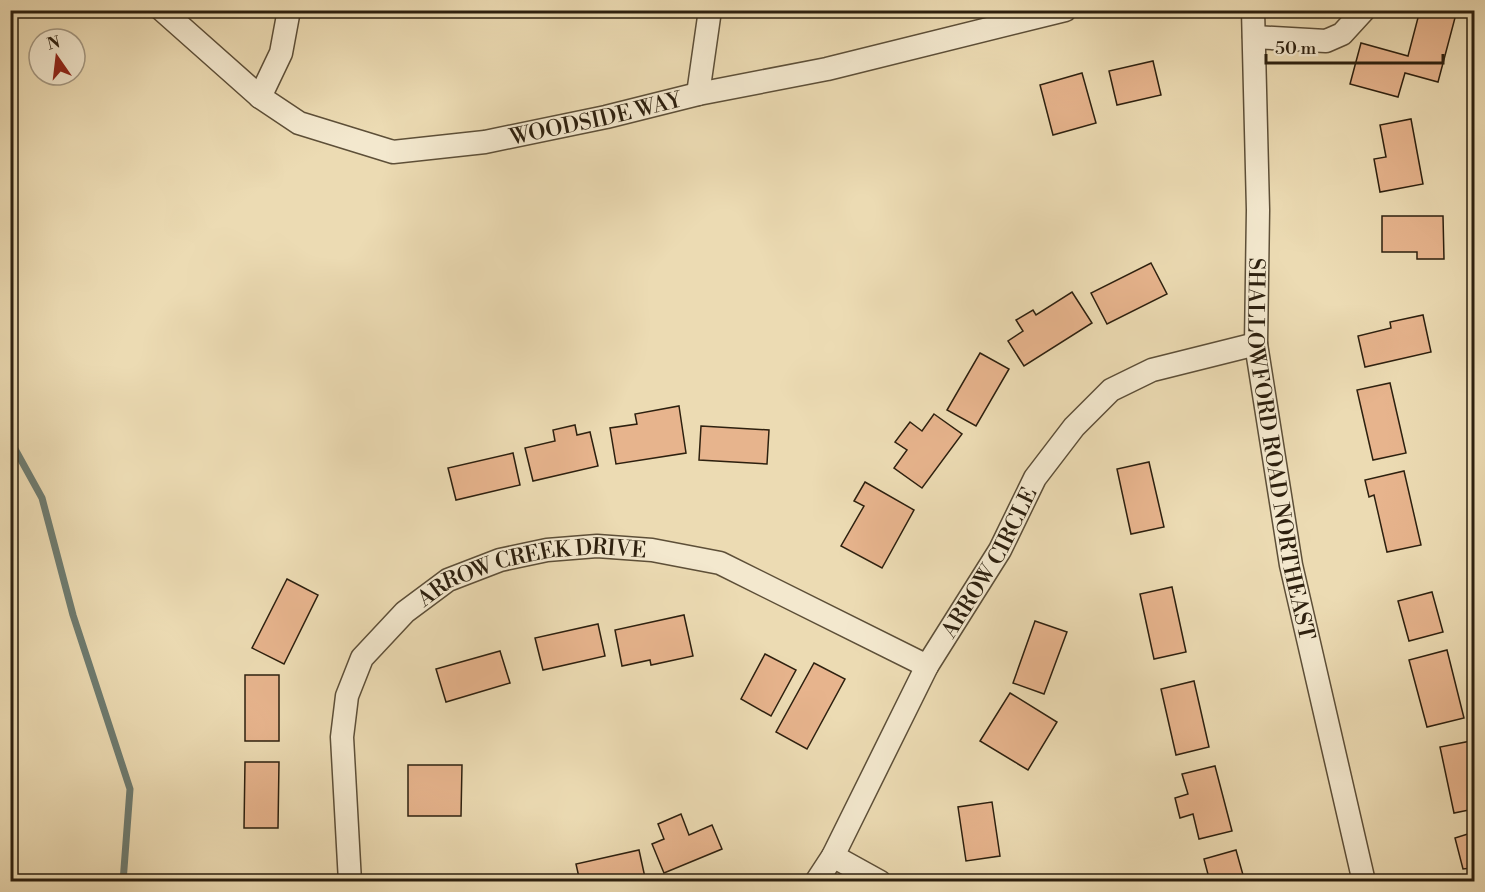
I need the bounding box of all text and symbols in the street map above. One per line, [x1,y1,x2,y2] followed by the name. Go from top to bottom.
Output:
[27,27,87,87] north arrow
[1266,27,1443,65] scale bar
[45,32,63,55] text: N
[1275,37,1317,60] text: 50 m
[507,86,686,152] street label: WOODSIDE WAY
[1241,257,1320,643] street label: SHALLOWFORD ROAD NORTHEAST
[936,483,1043,644] street label: ARROW CIRCLE
[412,534,647,614] street label: ARROW CREEK DRIVE

